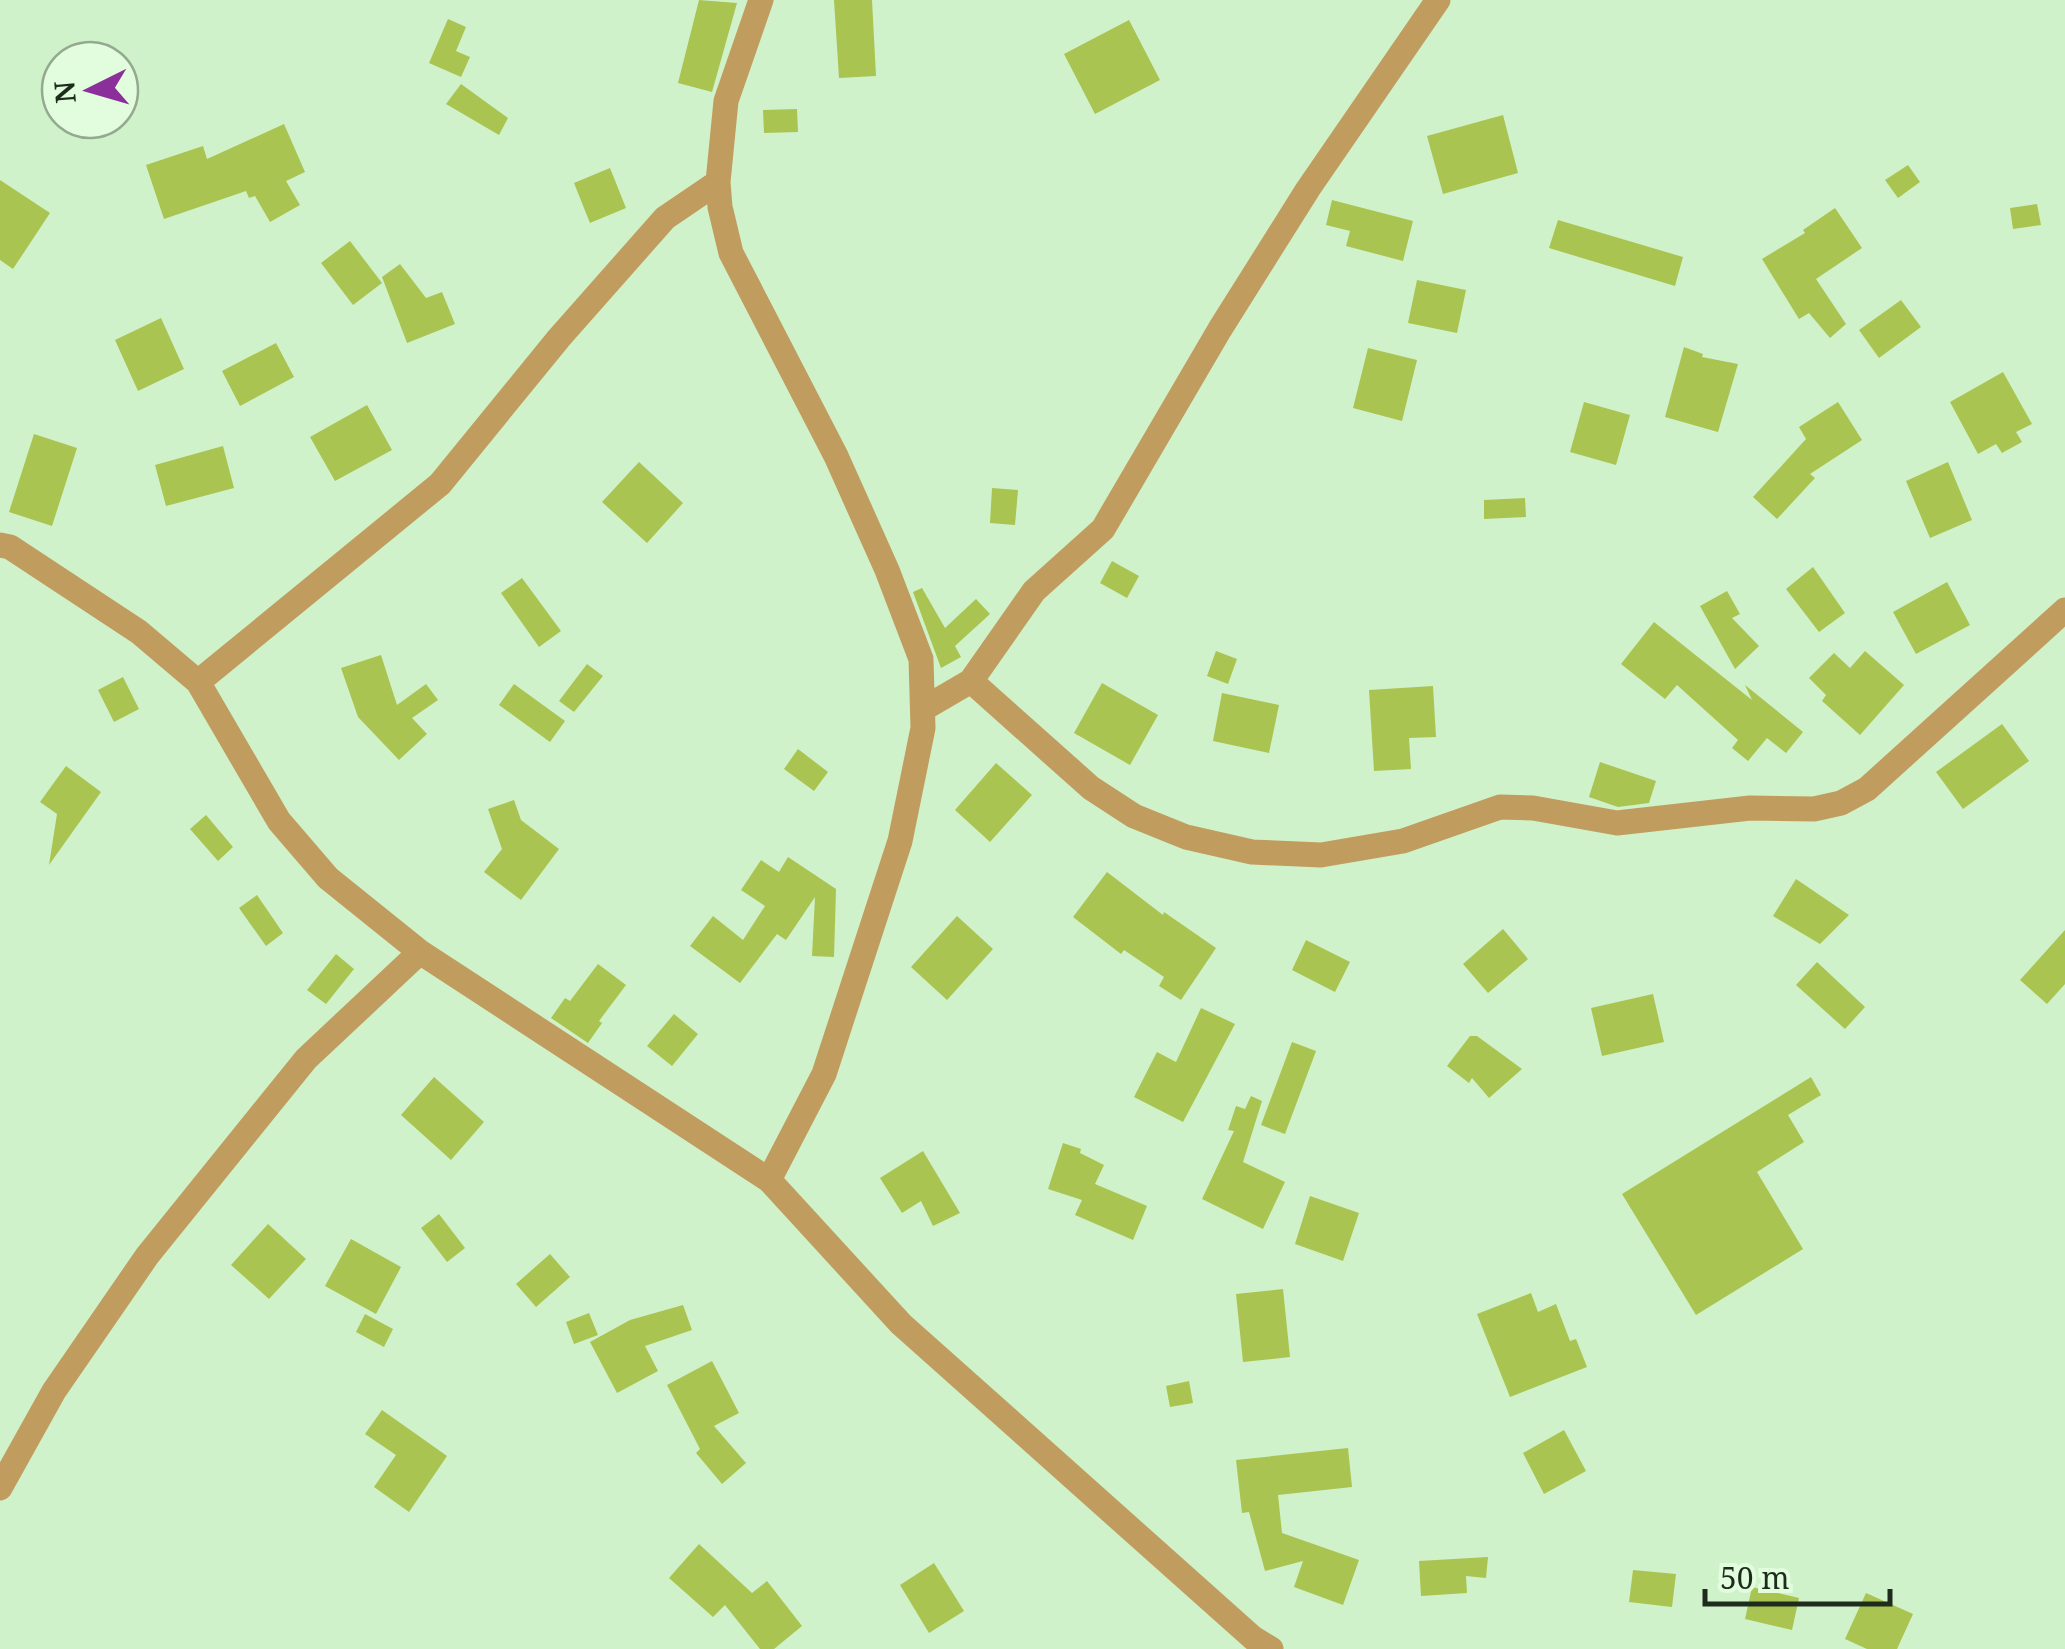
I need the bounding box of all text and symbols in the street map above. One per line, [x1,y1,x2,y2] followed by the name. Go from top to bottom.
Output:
[40,40,140,140] north arrow
[44,80,84,105] text: N
[1705,1544,1890,1606] scale bar
[1720,1557,1790,1598] text: 50 m

